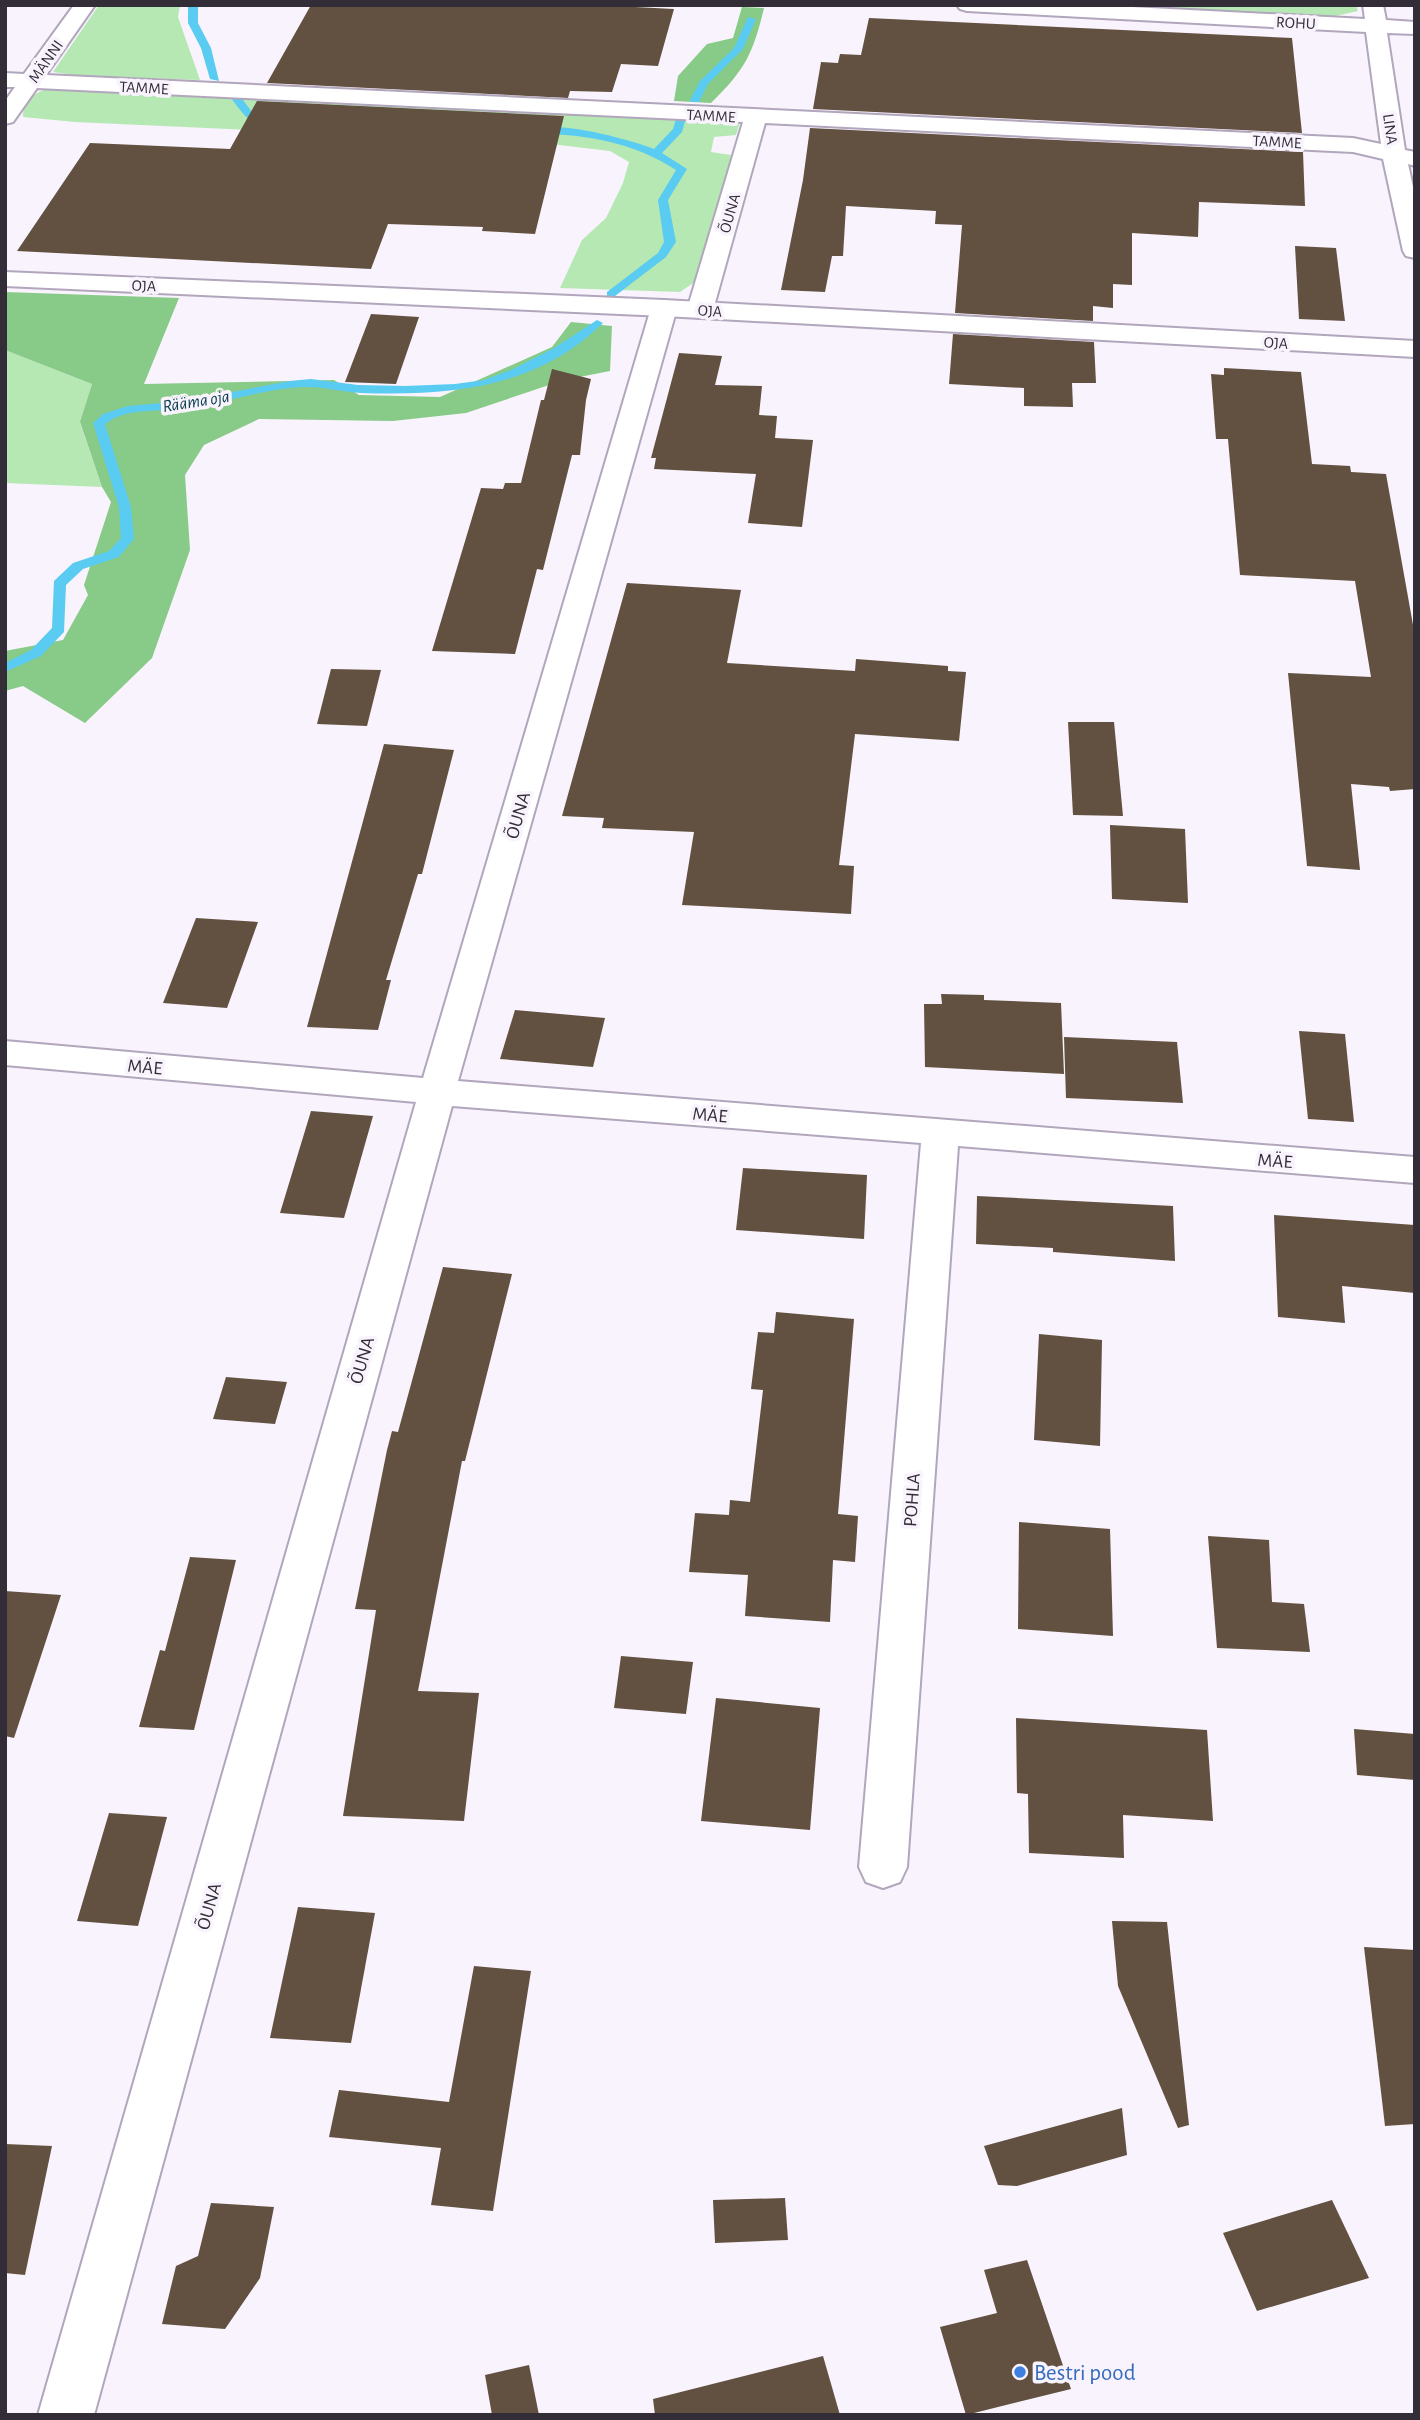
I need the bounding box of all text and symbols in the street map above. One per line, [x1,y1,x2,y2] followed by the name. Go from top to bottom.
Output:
[1276,14,1316,32] street label: ROHU
[24,36,66,86] street label: MÄNNI
[119,79,169,97] street label: TAMME
[686,107,736,125] street label: TAMME
[1380,113,1400,146] street label: LINA
[1252,133,1302,151] street label: TAMME
[715,191,743,235] street label: ÕUNA
[132,278,156,294] street label: OJA
[697,302,723,320] street label: OJA
[1263,334,1289,352] street label: OJA
[161,388,231,416] water label: Rääma oja
[501,789,534,841] street label: ÕUNA
[127,1056,163,1078] street label: MÄE
[692,1104,728,1126] street label: MÄE
[1257,1150,1293,1172] street label: MÄE
[345,1334,378,1386] street label: ÕUNA
[901,1473,924,1528] street label: POHLA
[192,1880,225,1932] street label: ÕUNA
[1034,2362,1136,2385] place label: Bestri pood
[1012,2364,1028,2380] marker: Bestri pood

